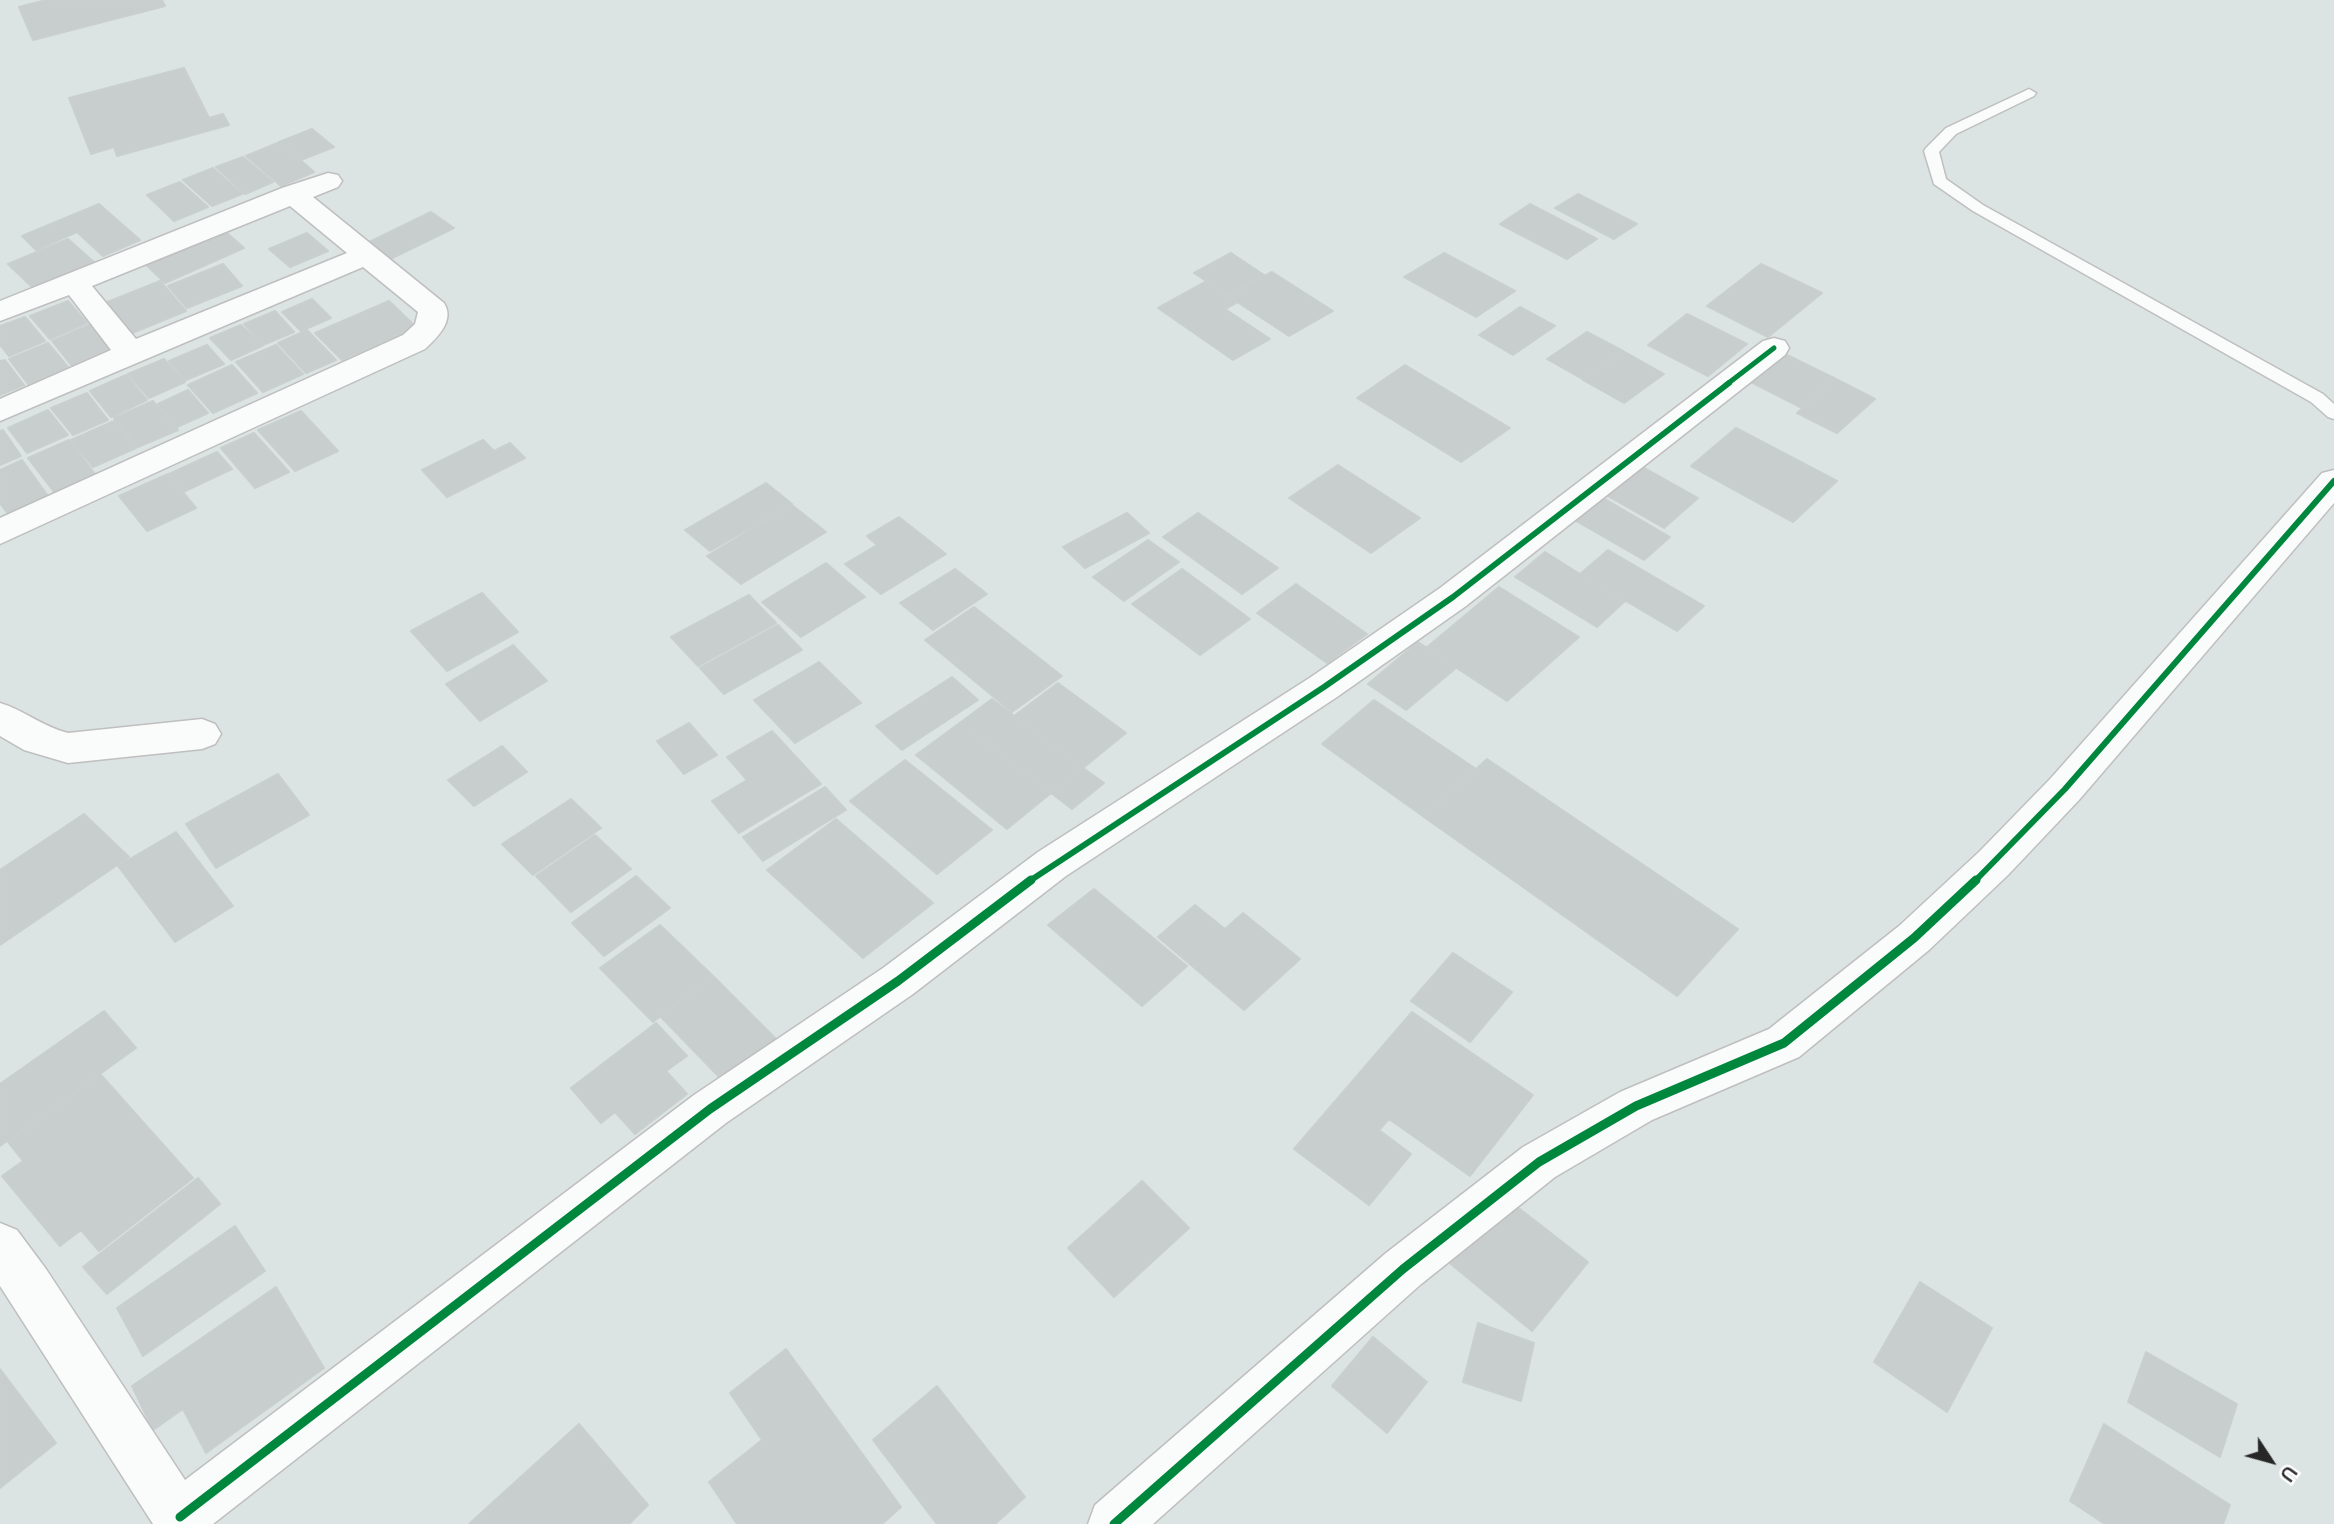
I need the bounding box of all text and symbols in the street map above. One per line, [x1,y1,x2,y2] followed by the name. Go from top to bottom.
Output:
[2236,1426,2306,1496] north arrow
[2273,1460,2303,1487] text: U

